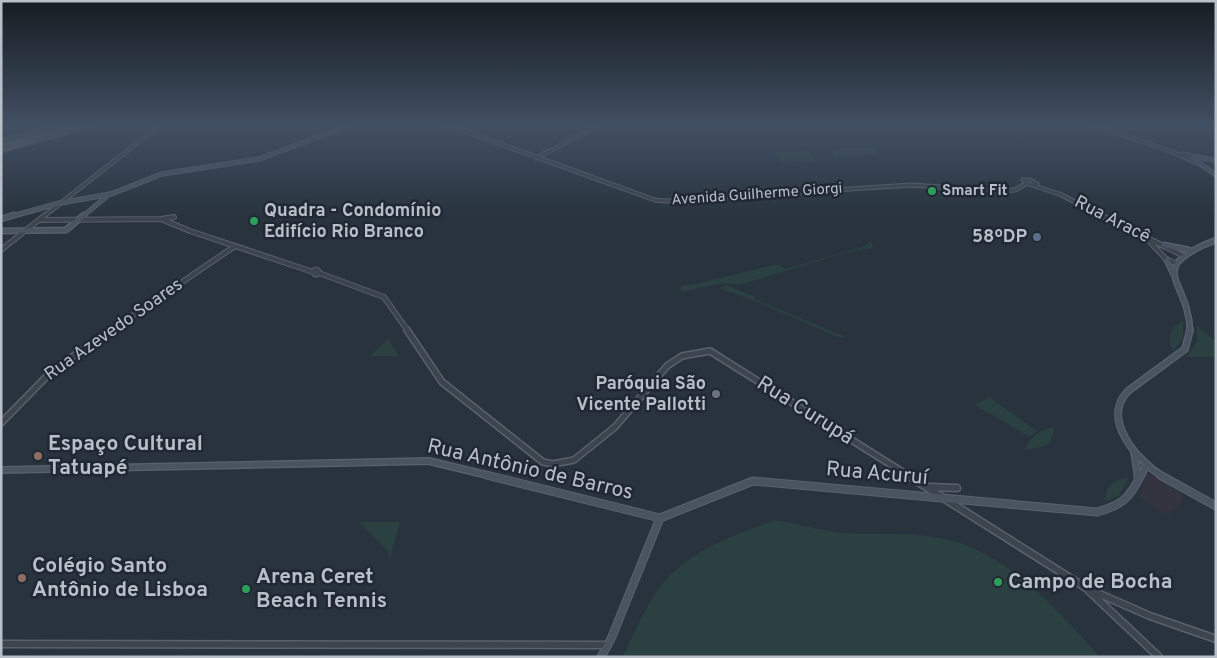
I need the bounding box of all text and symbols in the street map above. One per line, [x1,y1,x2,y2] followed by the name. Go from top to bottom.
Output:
[671,180,843,210] street label: Avenida Guilherme Giorgi
[942,182,1008,201] place label: Smart Fit
[926,185,938,197] marker: Smart Fit
[1070,191,1154,249] street label: Rua Aracê
[264,200,441,244] place label: Quadra - Condomínio Edifício Rio Branco
[248,215,260,227] marker: Quadra - Condomínio Edifício Rio Branco
[972,226,1027,249] place label: 58ºDP
[1031,231,1043,243] marker: 58ºDP
[40,274,188,386] street label: Rua Azevedo Soares
[751,370,859,452] street label: Rua Curupá
[576,373,706,417] place label: Paróquia São Vicente Pallotti
[710,388,722,400] marker: Paróquia São Vicente Pallotti
[48,431,203,482] place label: Espaço Cultural Tatuapé
[424,433,636,507] street label: Rua Antônio de Barros
[32,450,44,462] marker: Espaço Cultural Tatuapé
[825,456,931,492] street label: Rua Acuruí
[32,553,208,604] place label: Colégio Santo Antônio de Lisboa
[256,564,387,615] place label: Arena Ceret Beach Tennis
[1008,569,1172,596] place label: Campo de Bocha
[16,572,28,584] marker: Colégio Santo Antônio de Lisboa
[992,576,1004,588] marker: Campo de Bocha
[240,583,252,595] marker: Arena Ceret Beach Tennis

